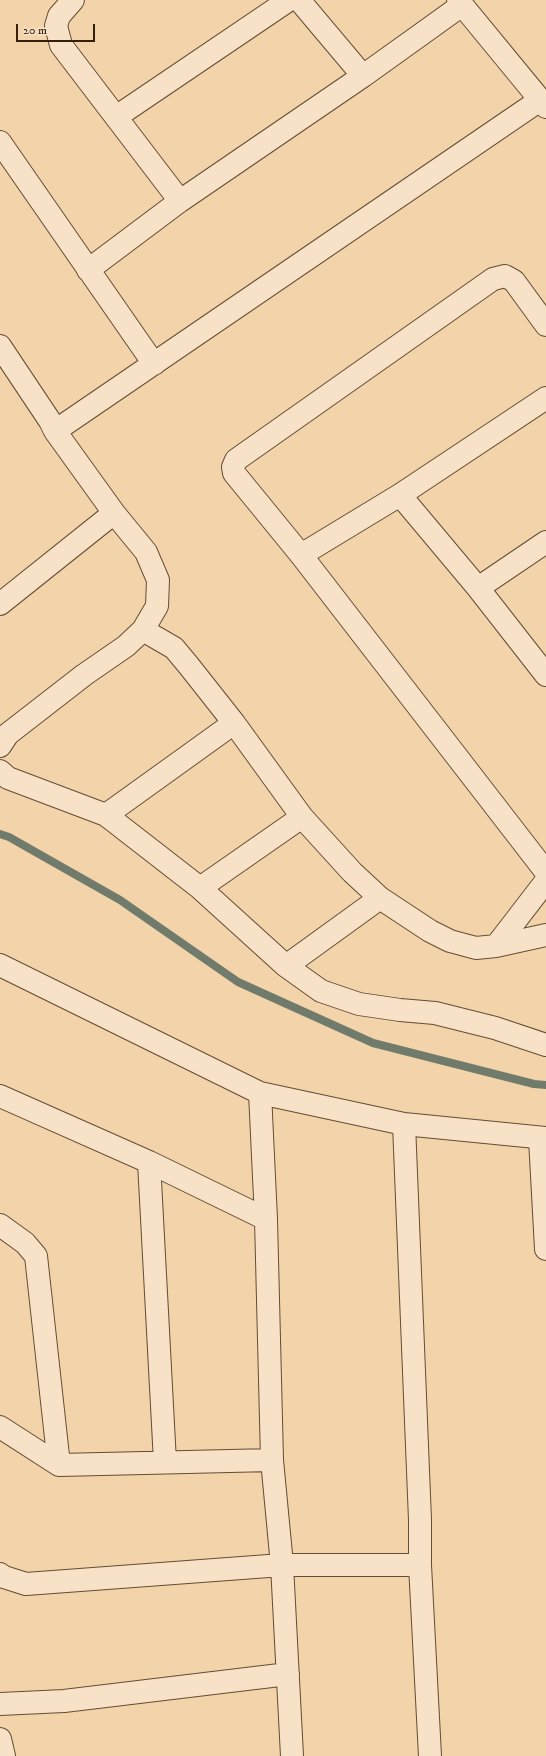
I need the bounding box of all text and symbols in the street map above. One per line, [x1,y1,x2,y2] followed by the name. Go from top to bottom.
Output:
[18,16,97,42] scale bar
[23,23,47,38] text: 20 m

